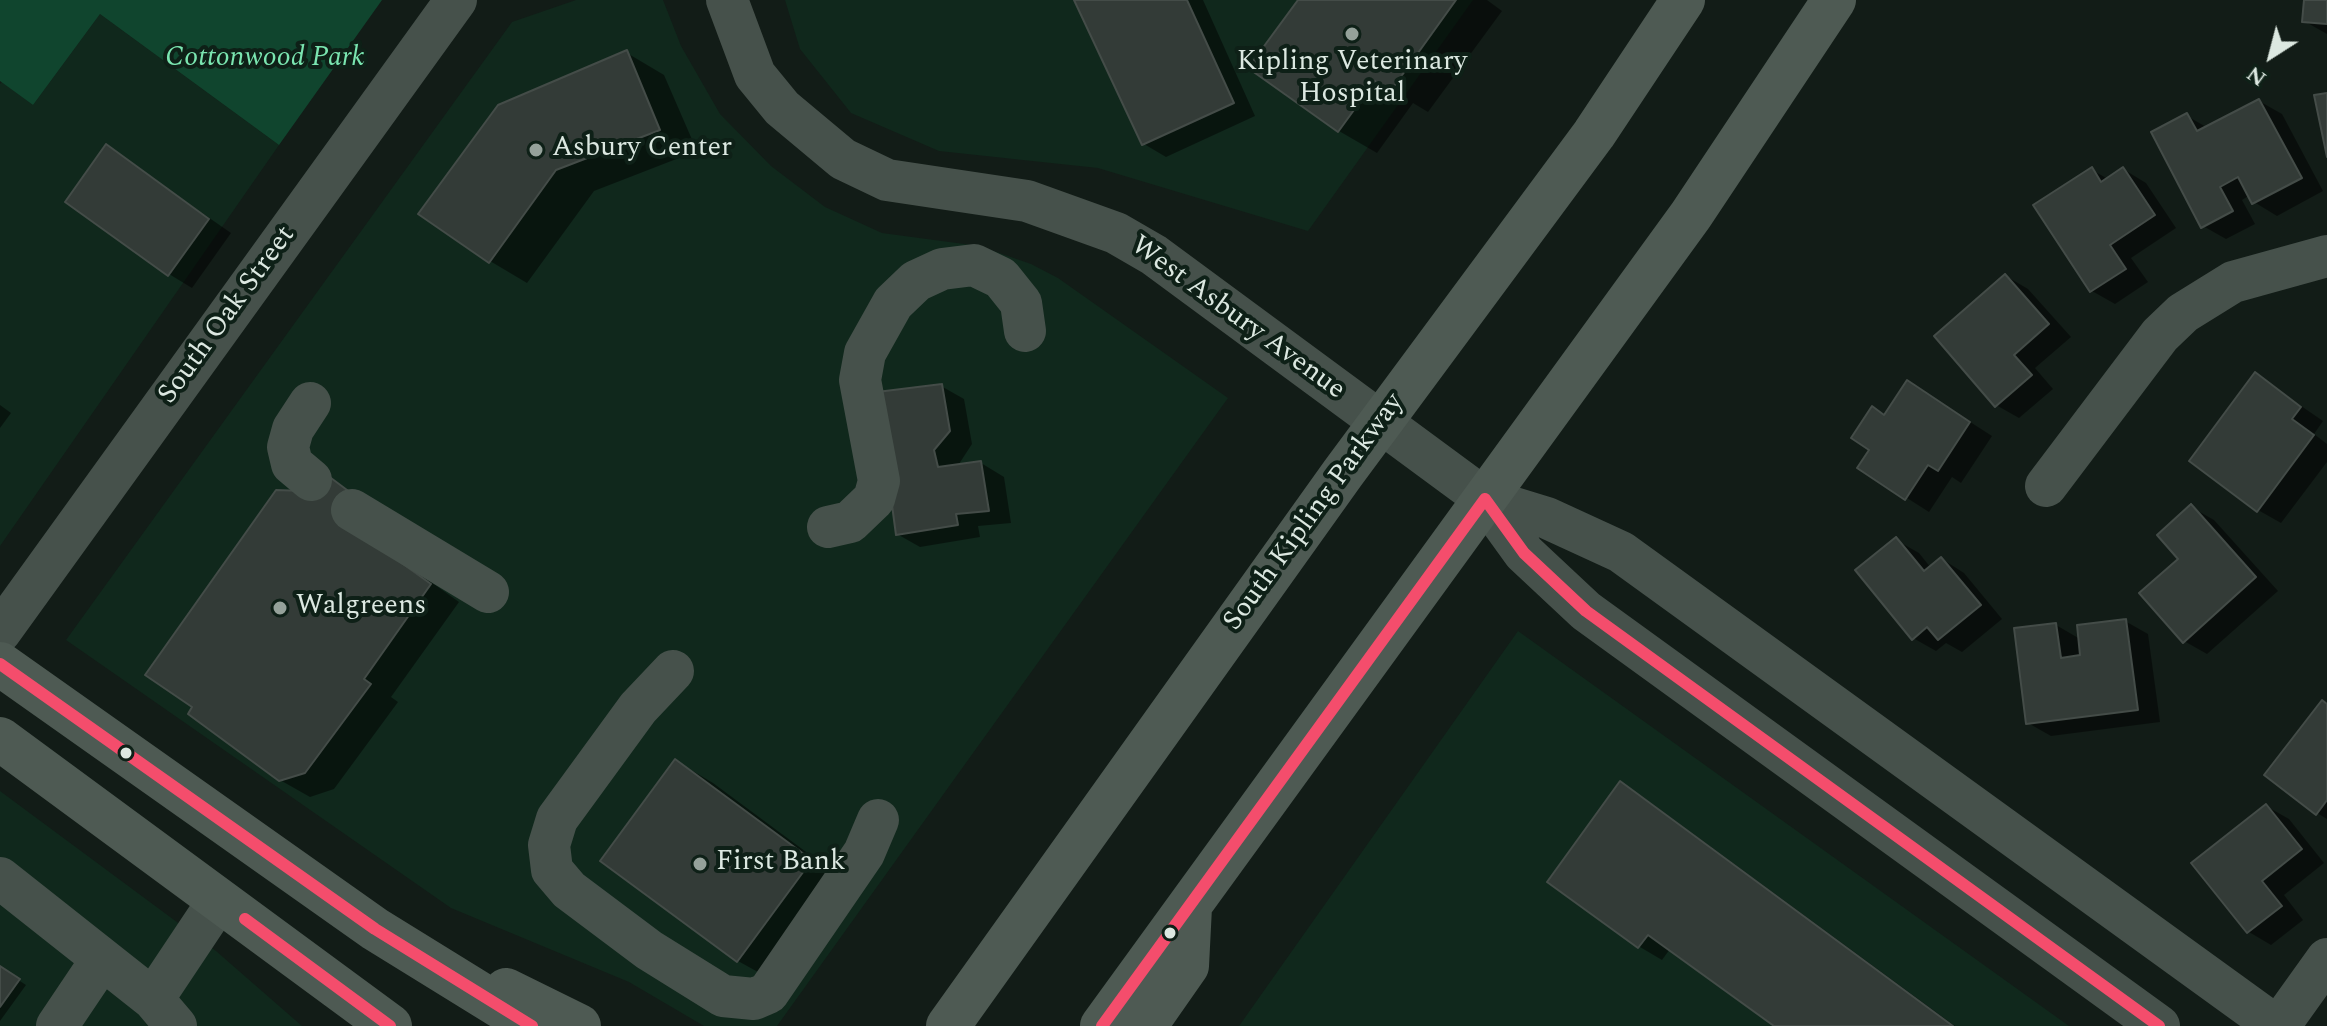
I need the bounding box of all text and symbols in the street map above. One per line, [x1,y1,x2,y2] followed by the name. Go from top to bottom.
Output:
[2231,16,2311,96] north arrow
[1343,25,1361,43] marker: Kipling Veterinary Hospital
[165,43,365,77] park label: Cottonwood Park
[1237,47,1467,113] place label: Kipling Veterinary Hospital
[2240,57,2274,94] text: N
[552,133,732,167] place label: Asbury Center
[527,141,545,159] marker: Asbury Center
[152,220,304,412] street label: South Oak Street
[1123,230,1351,408] street label: West Asbury Avenue
[1218,388,1412,638] street label: South Kipling Parkway
[296,591,426,625] place label: Walgreens
[271,599,289,617] marker: Walgreens
[118,745,134,761] unlabelled marker
[716,847,846,881] place label: First Bank
[691,855,709,873] marker: First Bank
[1162,925,1178,941] unlabelled marker

